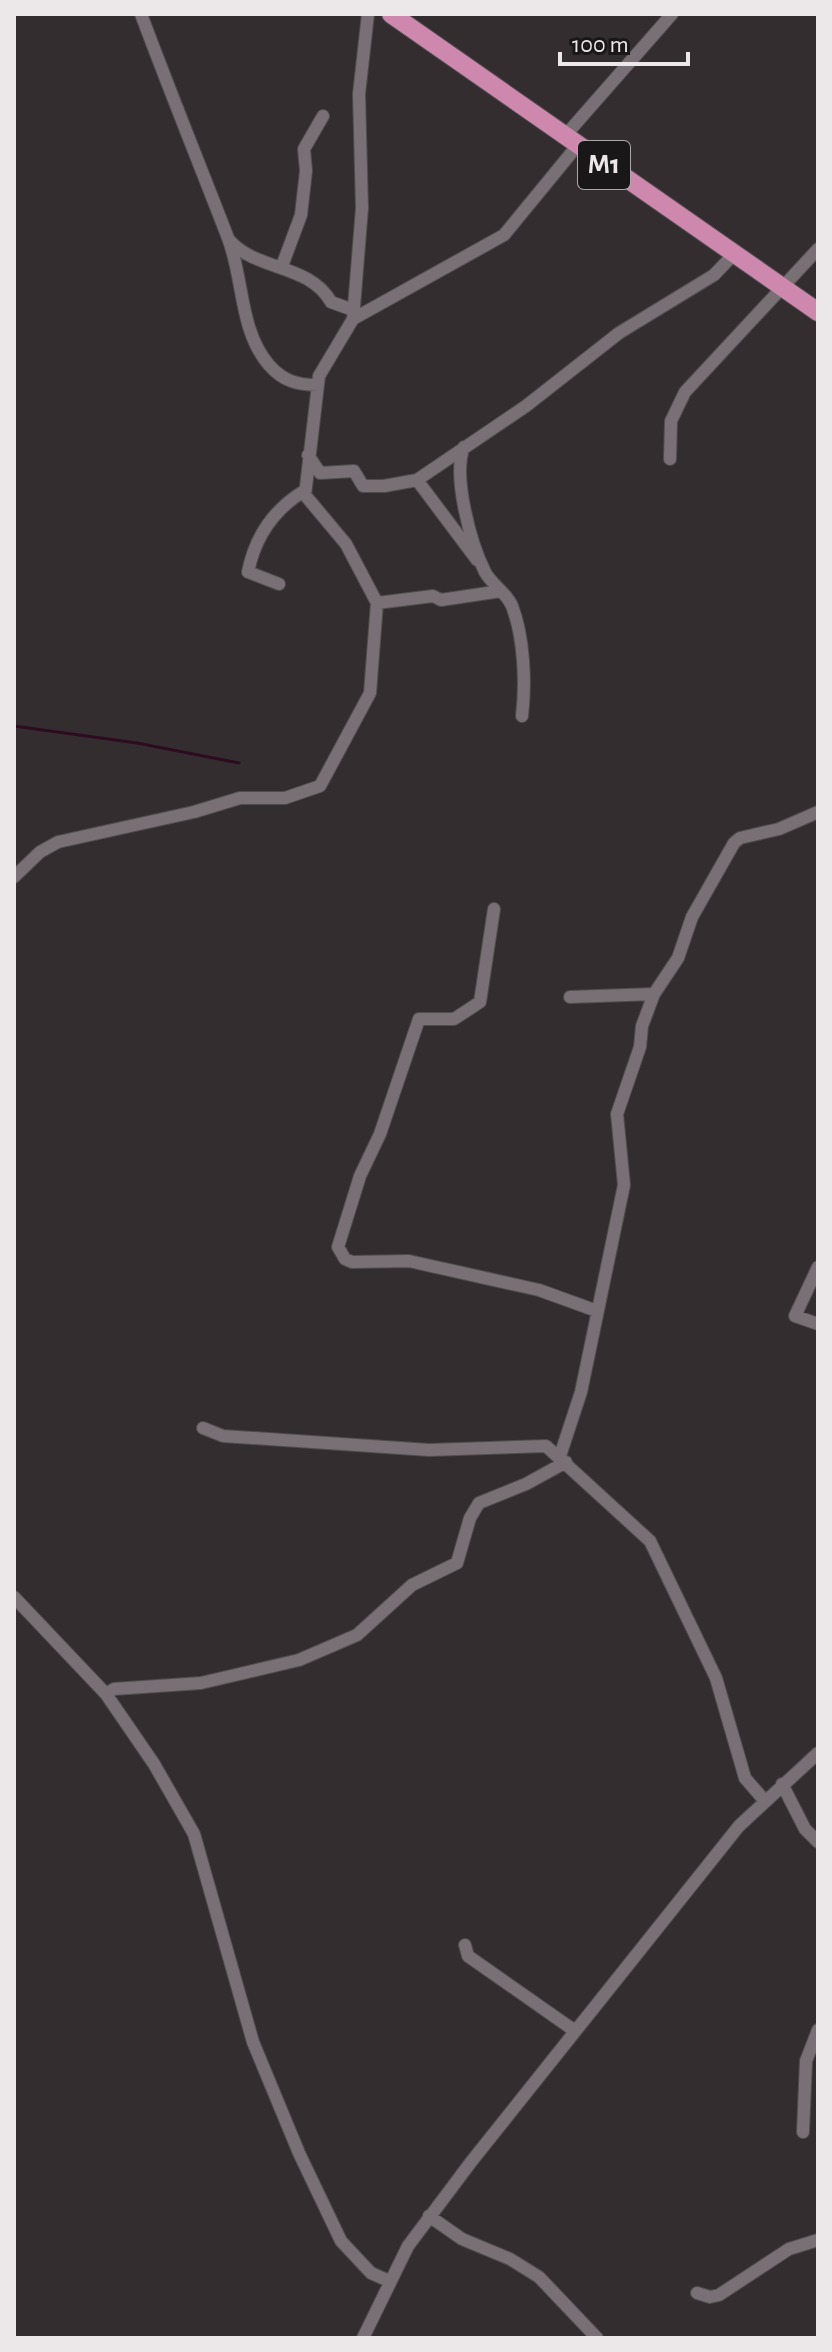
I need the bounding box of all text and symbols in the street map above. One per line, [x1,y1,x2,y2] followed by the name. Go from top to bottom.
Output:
[560,16,688,66] scale bar
[572,33,629,57] text: 100 m
[578,141,630,189] road number: M1

